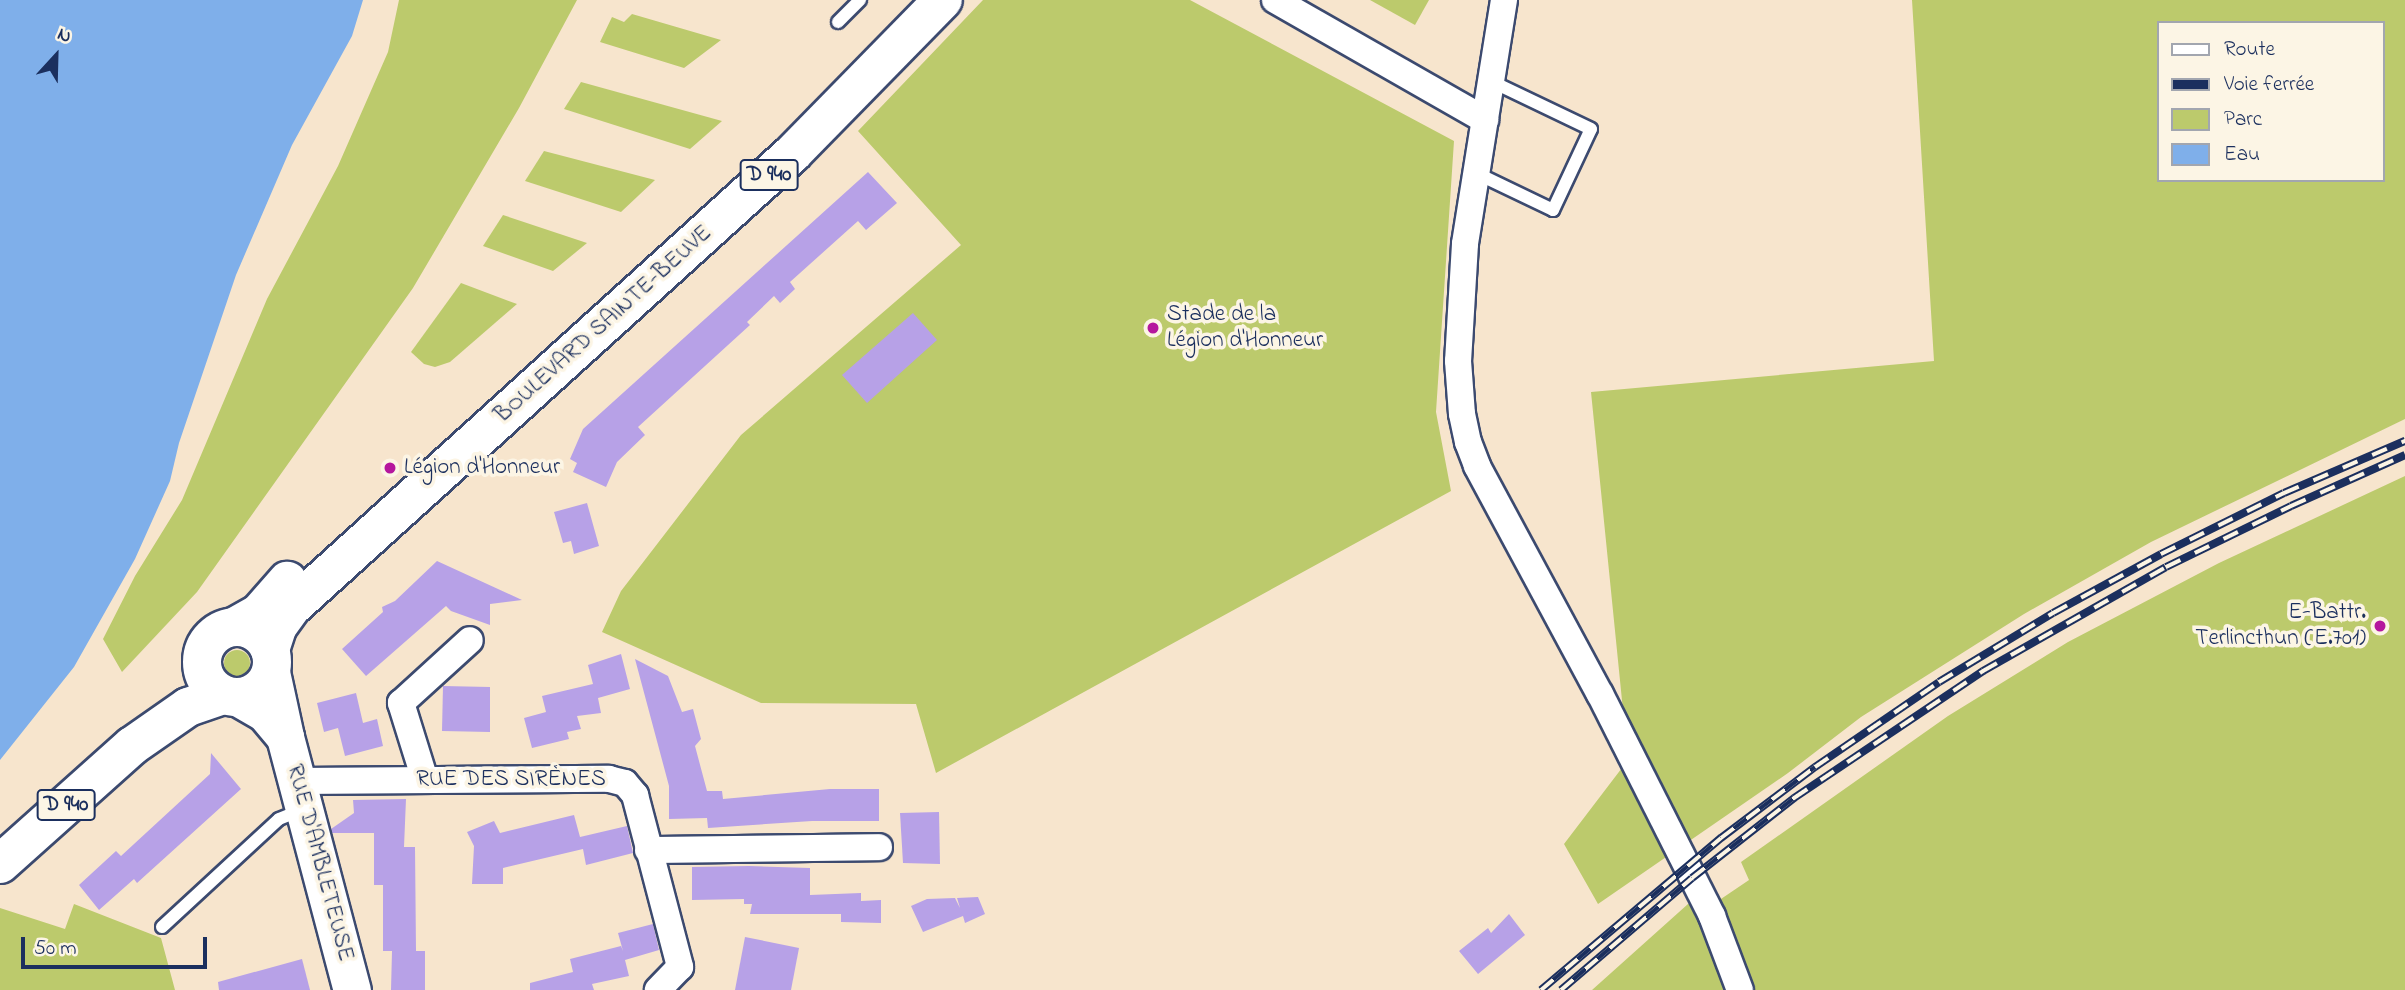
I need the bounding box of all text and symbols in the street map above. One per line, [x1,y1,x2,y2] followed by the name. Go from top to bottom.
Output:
[21,21,91,91] north arrow
[53,21,75,51] text: N
[2156,21,2384,182] legend
[2224,35,2275,65] text: Route
[2224,70,2314,100] text: Voie ferrée
[2224,105,2262,135] text: Parc
[2224,140,2260,170] text: Eau
[739,158,799,192] road number: D 940
[490,220,718,430] street label: BOULEVARD SAINTE-BEUVE
[1167,301,1323,355] place label: Stade de la Légion d'Honneur
[1145,320,1161,336] marker: Stade de la Légion d'Honneur
[404,454,560,482] place label: Légion d'Honneur
[382,460,398,476] marker: Légion d'Honneur
[2195,599,2366,653] place label: E-Battr. Terlincthun (E.701)
[2372,618,2388,634] marker: E-Battr. Terlincthun (E.701)
[279,762,359,964] street label: RUE D'AMBLETEUSE
[416,766,606,794] street label: RUE DES SIRÈNES
[36,788,96,822] road number: D 940
[24,923,210,967] scale bar
[34,934,77,964] text: 50 m

